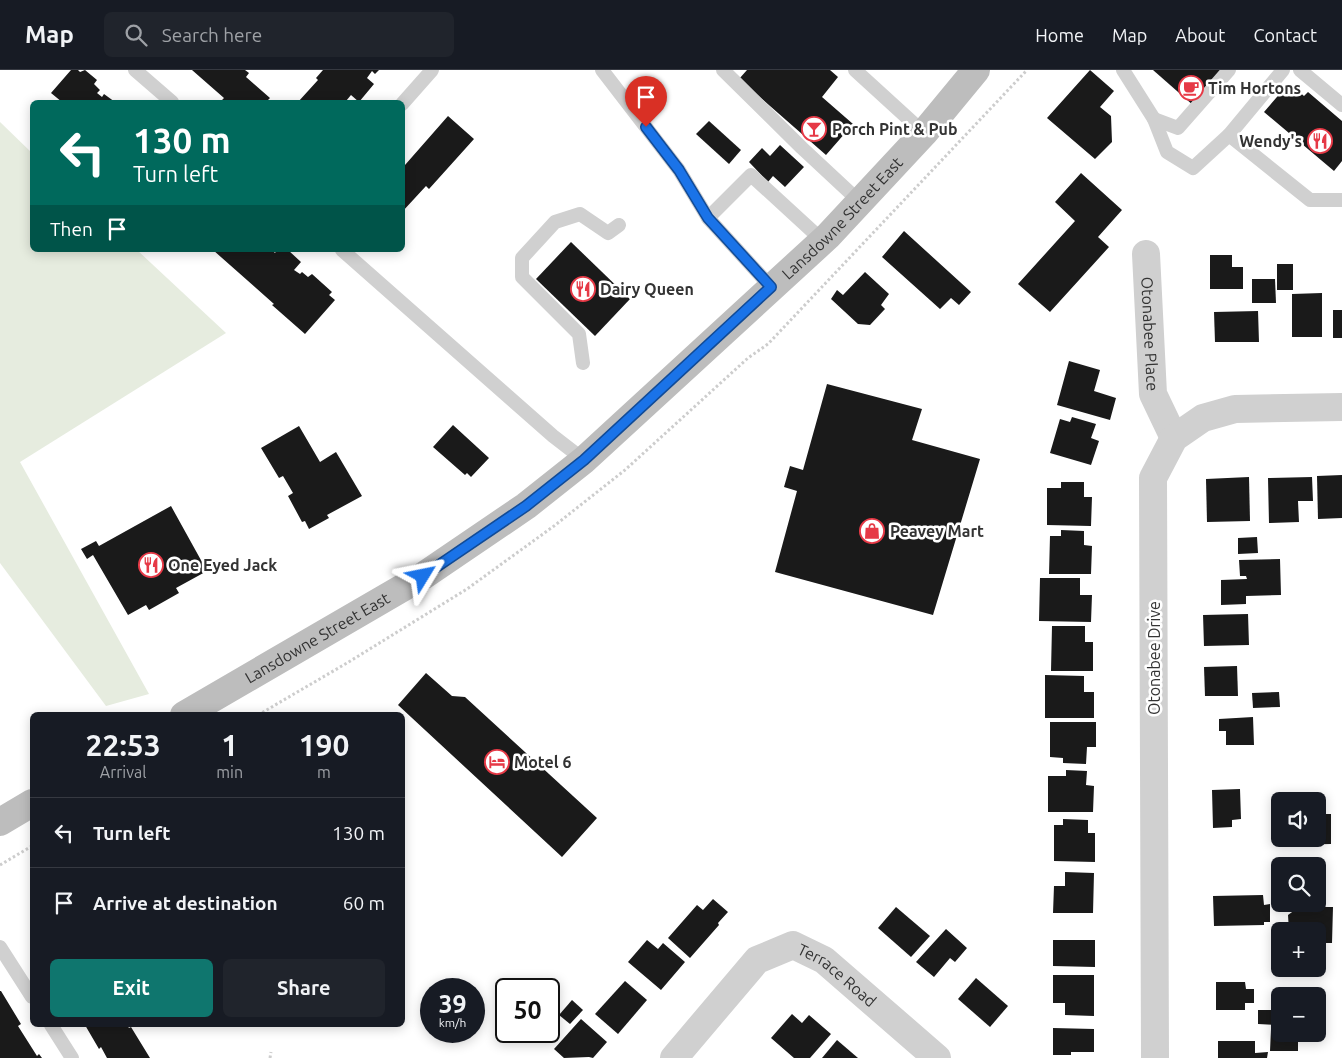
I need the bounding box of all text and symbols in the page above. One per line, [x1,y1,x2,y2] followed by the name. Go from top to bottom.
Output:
[104,12,454,57] search box
[25,21,74,48] text: Map
[122,21,150,49] icon: search
[162,24,262,46] text: Search here
[1035,25,1084,45] text: Home
[1112,25,1147,45] text: Map
[1175,25,1225,45] text: About
[1253,25,1317,45] text: Contact
[1178,75,1204,101] cafe icon: Tim Hortons
[625,76,667,127] pin
[1208,79,1301,97] place label: Tim Hortons
[632,83,660,111] icon: arrive
[801,116,827,142] bar icon: Porch Pint & Pub
[50,120,115,185] icon: left
[133,120,231,160] text: 130 m
[832,120,958,138] place label: Porch Pint & Pub
[1307,128,1333,154] restaurant icon: Wendy's
[1239,132,1302,150] place label: Wendy's
[778,153,907,283] street label: Lansdowne Street East
[133,161,218,186] text: Turn left
[103,215,131,243] icon: arrive
[50,218,93,240] text: Then
[570,276,596,302] restaurant icon: Dairy Queen
[1138,276,1162,392] street label: Otonabee Place
[600,280,694,298] place label: Dairy Queen
[859,518,885,544] shop icon: Peavey Mart
[890,522,984,540] place label: Peavey Mart
[396,549,448,601] position arrow
[138,552,164,578] restaurant icon: One Eyed Jack
[168,556,277,574] place label: One Eyed Jack
[242,588,393,687] street label: Lansdowne Street East
[1145,601,1163,715] street label: Otonabee Drive
[86,728,161,762] text: 22:53
[221,728,238,762] text: 1
[299,728,349,762] text: 190
[484,749,510,775] hotel icon: Motel 6
[514,753,571,771] place label: Motel 6
[100,763,146,781] text: Arrival
[216,763,243,781] text: min
[317,763,331,781] text: m
[1271,792,1326,1042] map controls
[1271,792,1326,847] button: sound
[50,819,78,847] icon: left
[93,822,171,844] text: Turn left
[332,822,385,844] text: 130 m
[1271,857,1326,912] button: search
[50,889,78,917] icon: arrive
[93,892,278,914] text: Arrive at destination
[343,892,385,914] text: 60 m
[1271,922,1326,977] button: +
[795,940,880,1010] street label: Terrace Road
[50,959,213,1017] button: Exit
[223,959,385,1017] button: Share
[495,978,560,1043] speed limit sign: 50
[1271,987,1326,1042] button: −
[438,990,467,1018] text: 39
[439,1016,466,1029] text: km/h

